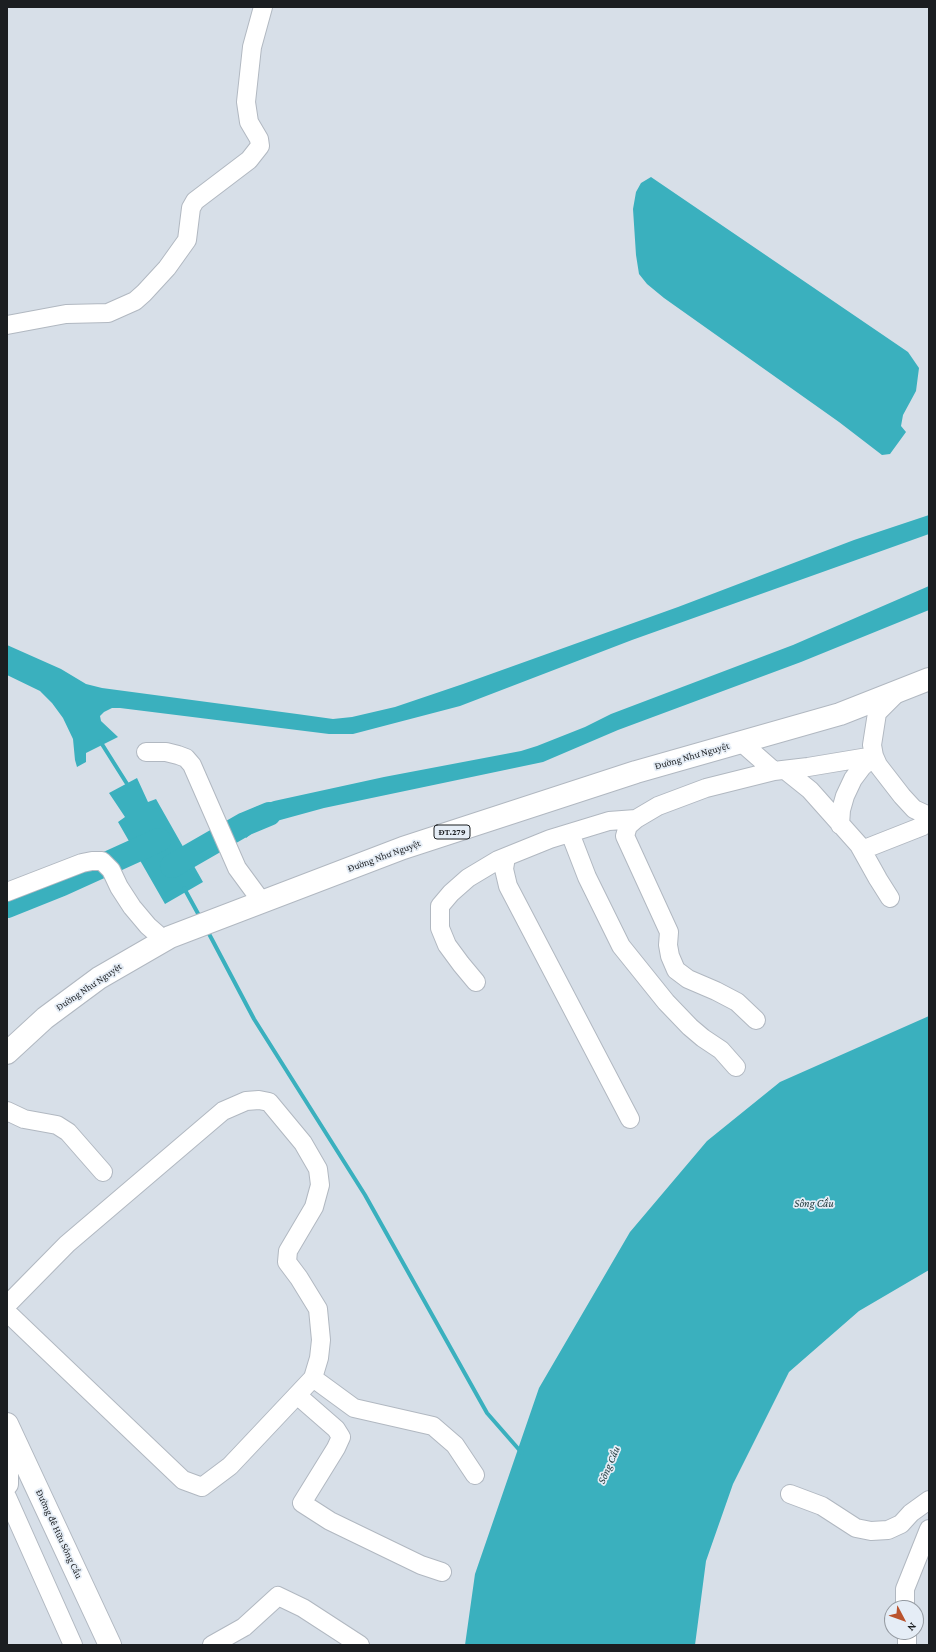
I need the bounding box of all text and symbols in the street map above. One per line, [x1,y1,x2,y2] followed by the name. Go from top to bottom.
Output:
[653,740,731,772] street label: Đường Như Nguyệt
[434,825,470,839] road number: ĐT.279
[346,837,422,875] street label: Đường Như Nguyệt
[54,961,124,1013] street label: Đường Như Nguyệt
[794,1197,834,1211] water label: Sông Cầu
[595,1444,623,1486] water label: Sông Cầu
[33,1487,85,1581] street label: Đường đê Hữu Sông Cầu
[884,1600,924,1640] north arrow
[905,1620,919,1634] text: N

